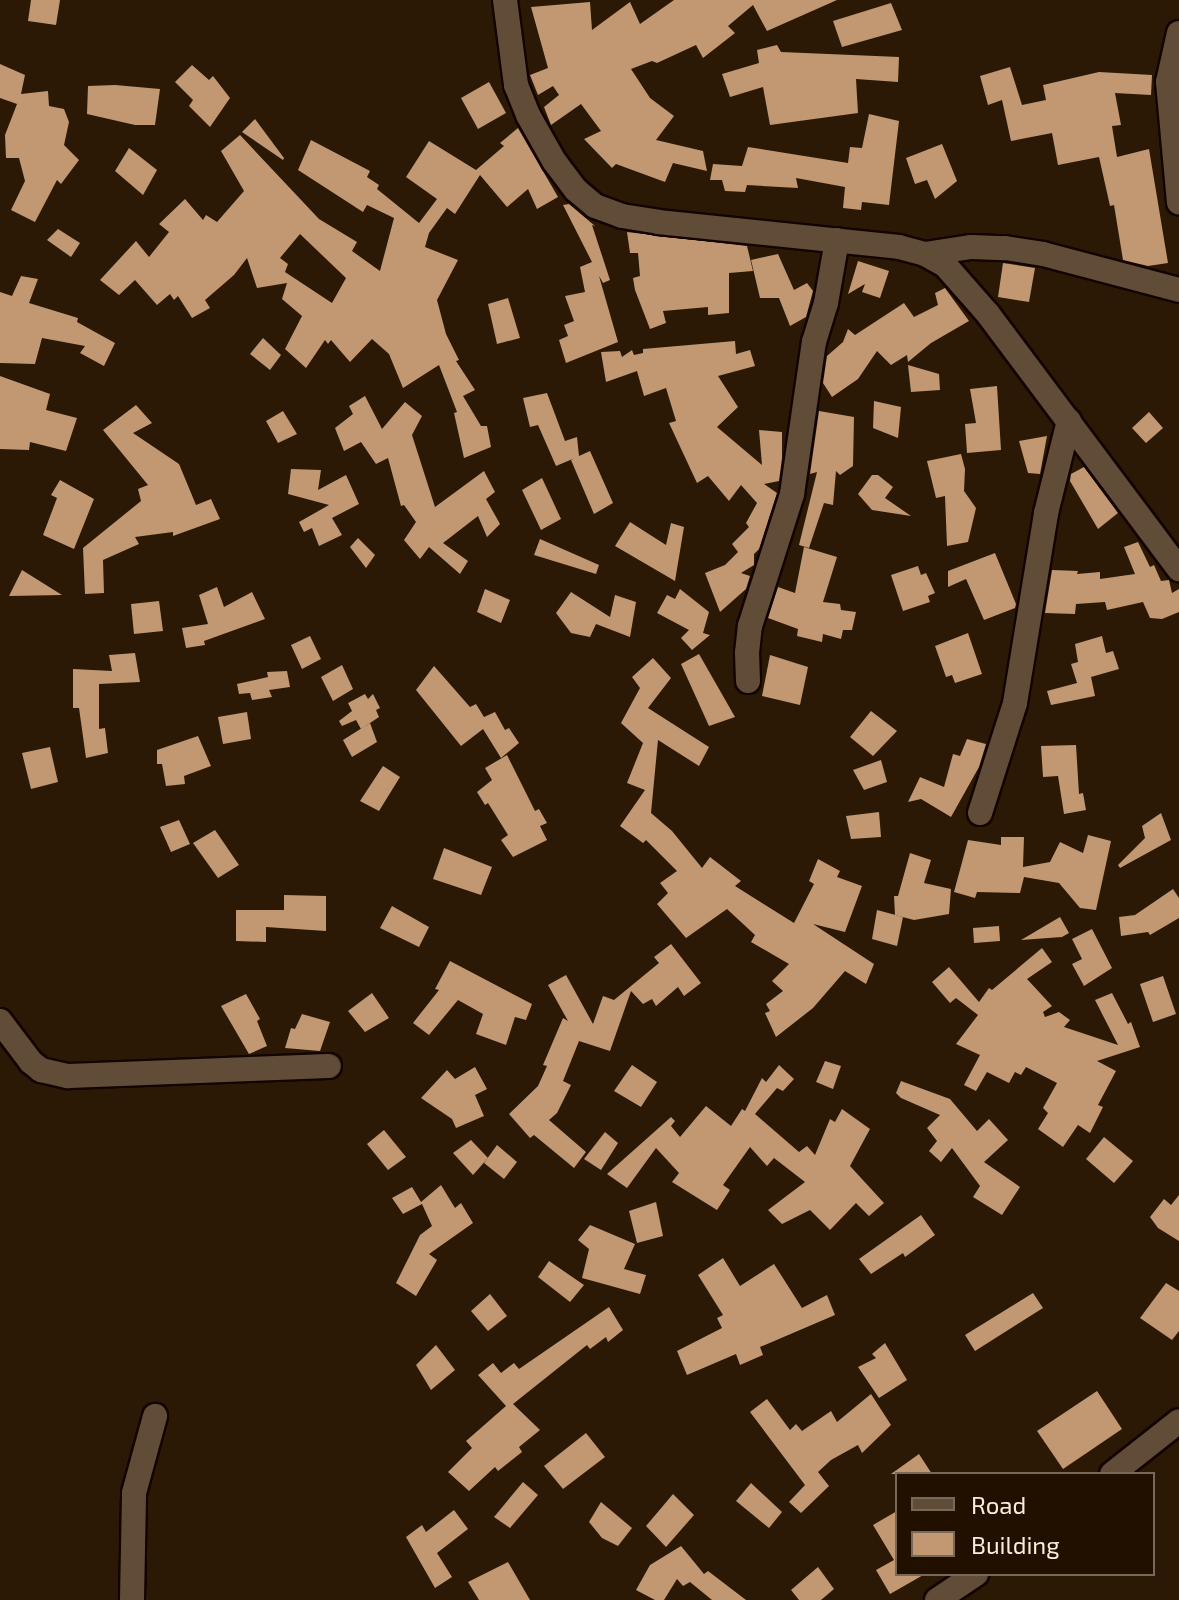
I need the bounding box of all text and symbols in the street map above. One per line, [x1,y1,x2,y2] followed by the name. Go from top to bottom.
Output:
[895,1472,1155,1576] legend
[971,1490,1026,1519] text: Road
[971,1530,1060,1559] text: Building

